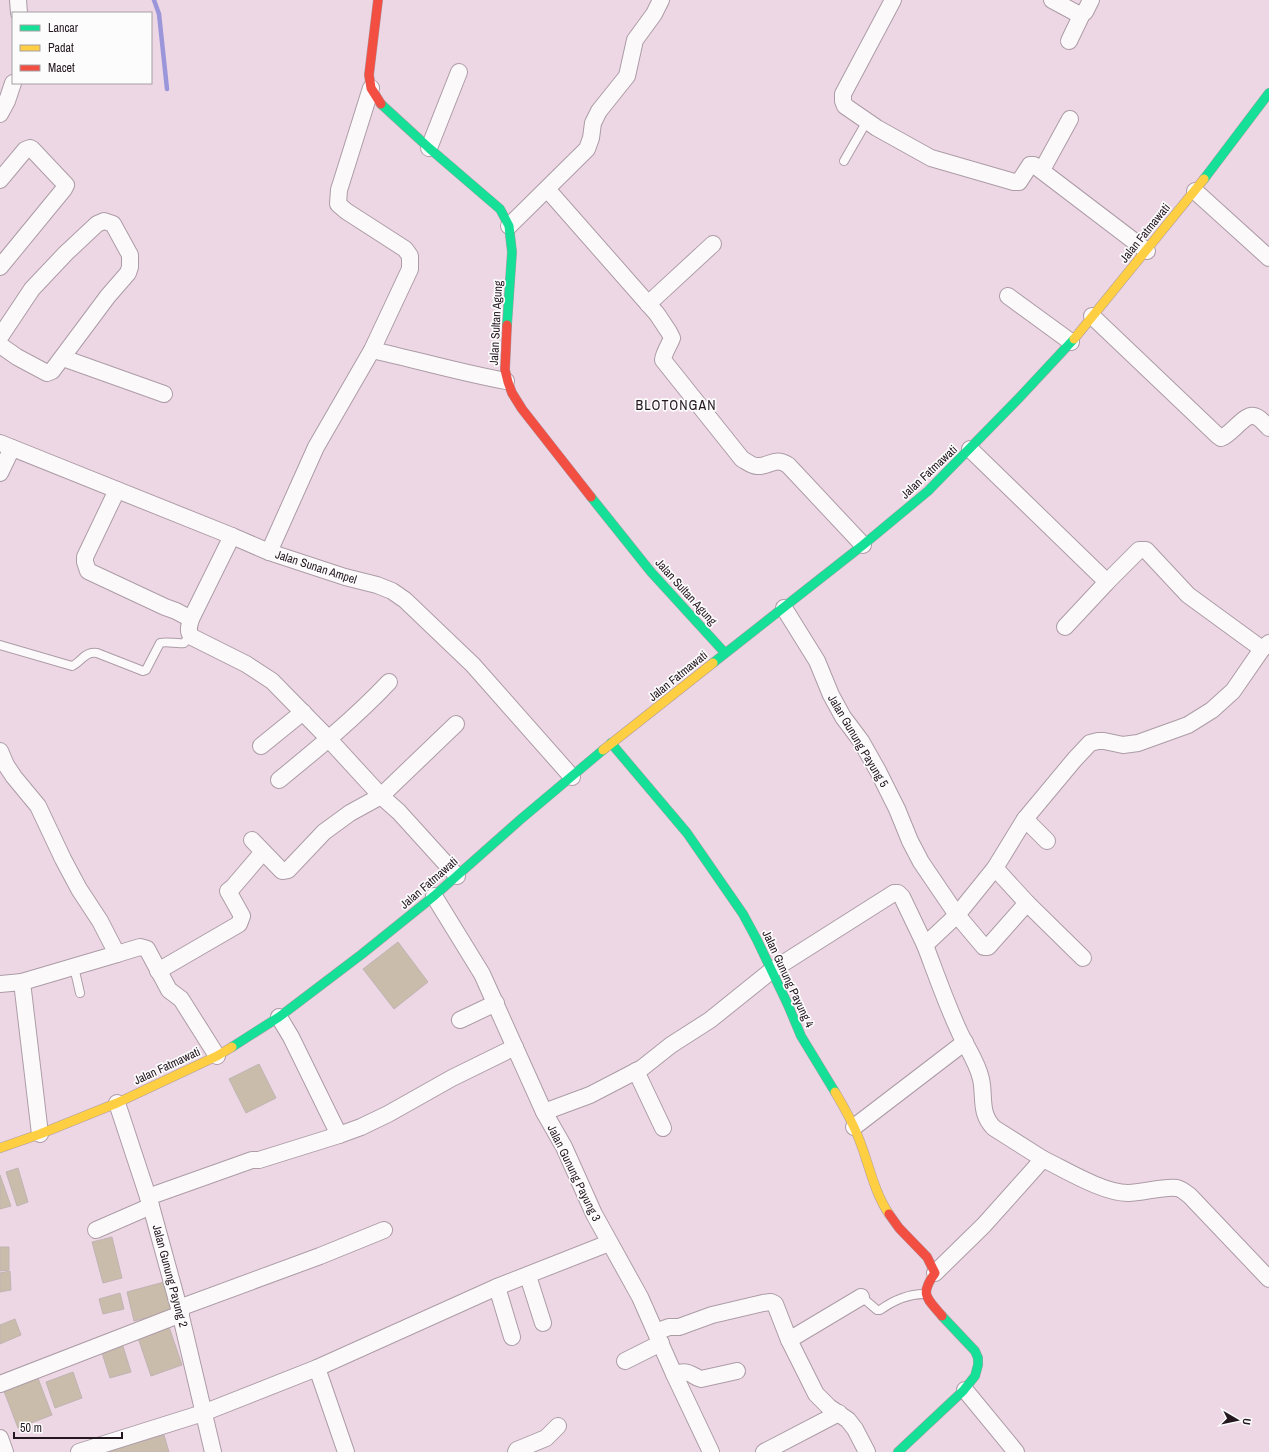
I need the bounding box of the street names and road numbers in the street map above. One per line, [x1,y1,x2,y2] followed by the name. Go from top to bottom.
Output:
[1116,200,1174,266] street label: Jalan Fatmawati
[486,280,506,366] street label: Jalan Sultan Agung
[897,442,961,502] street label: Jalan Fatmawati
[273,546,359,588] street label: Jalan Sunan Ampel
[652,555,721,629] street label: Jalan Sultan Agung
[645,647,711,705] street label: Jalan Fatmawati
[824,692,892,791] street label: Jalan Gunung Payung 5
[397,853,461,913] street label: Jalan Fatmawati
[758,928,818,1031] street label: Jalan Gunung Payung 4
[131,1044,203,1088] street label: Jalan Fatmawati
[544,1122,604,1224] street label: Jalan Gunung Payung 3
[149,1223,191,1329] street label: Jalan Gunung Payung 2

